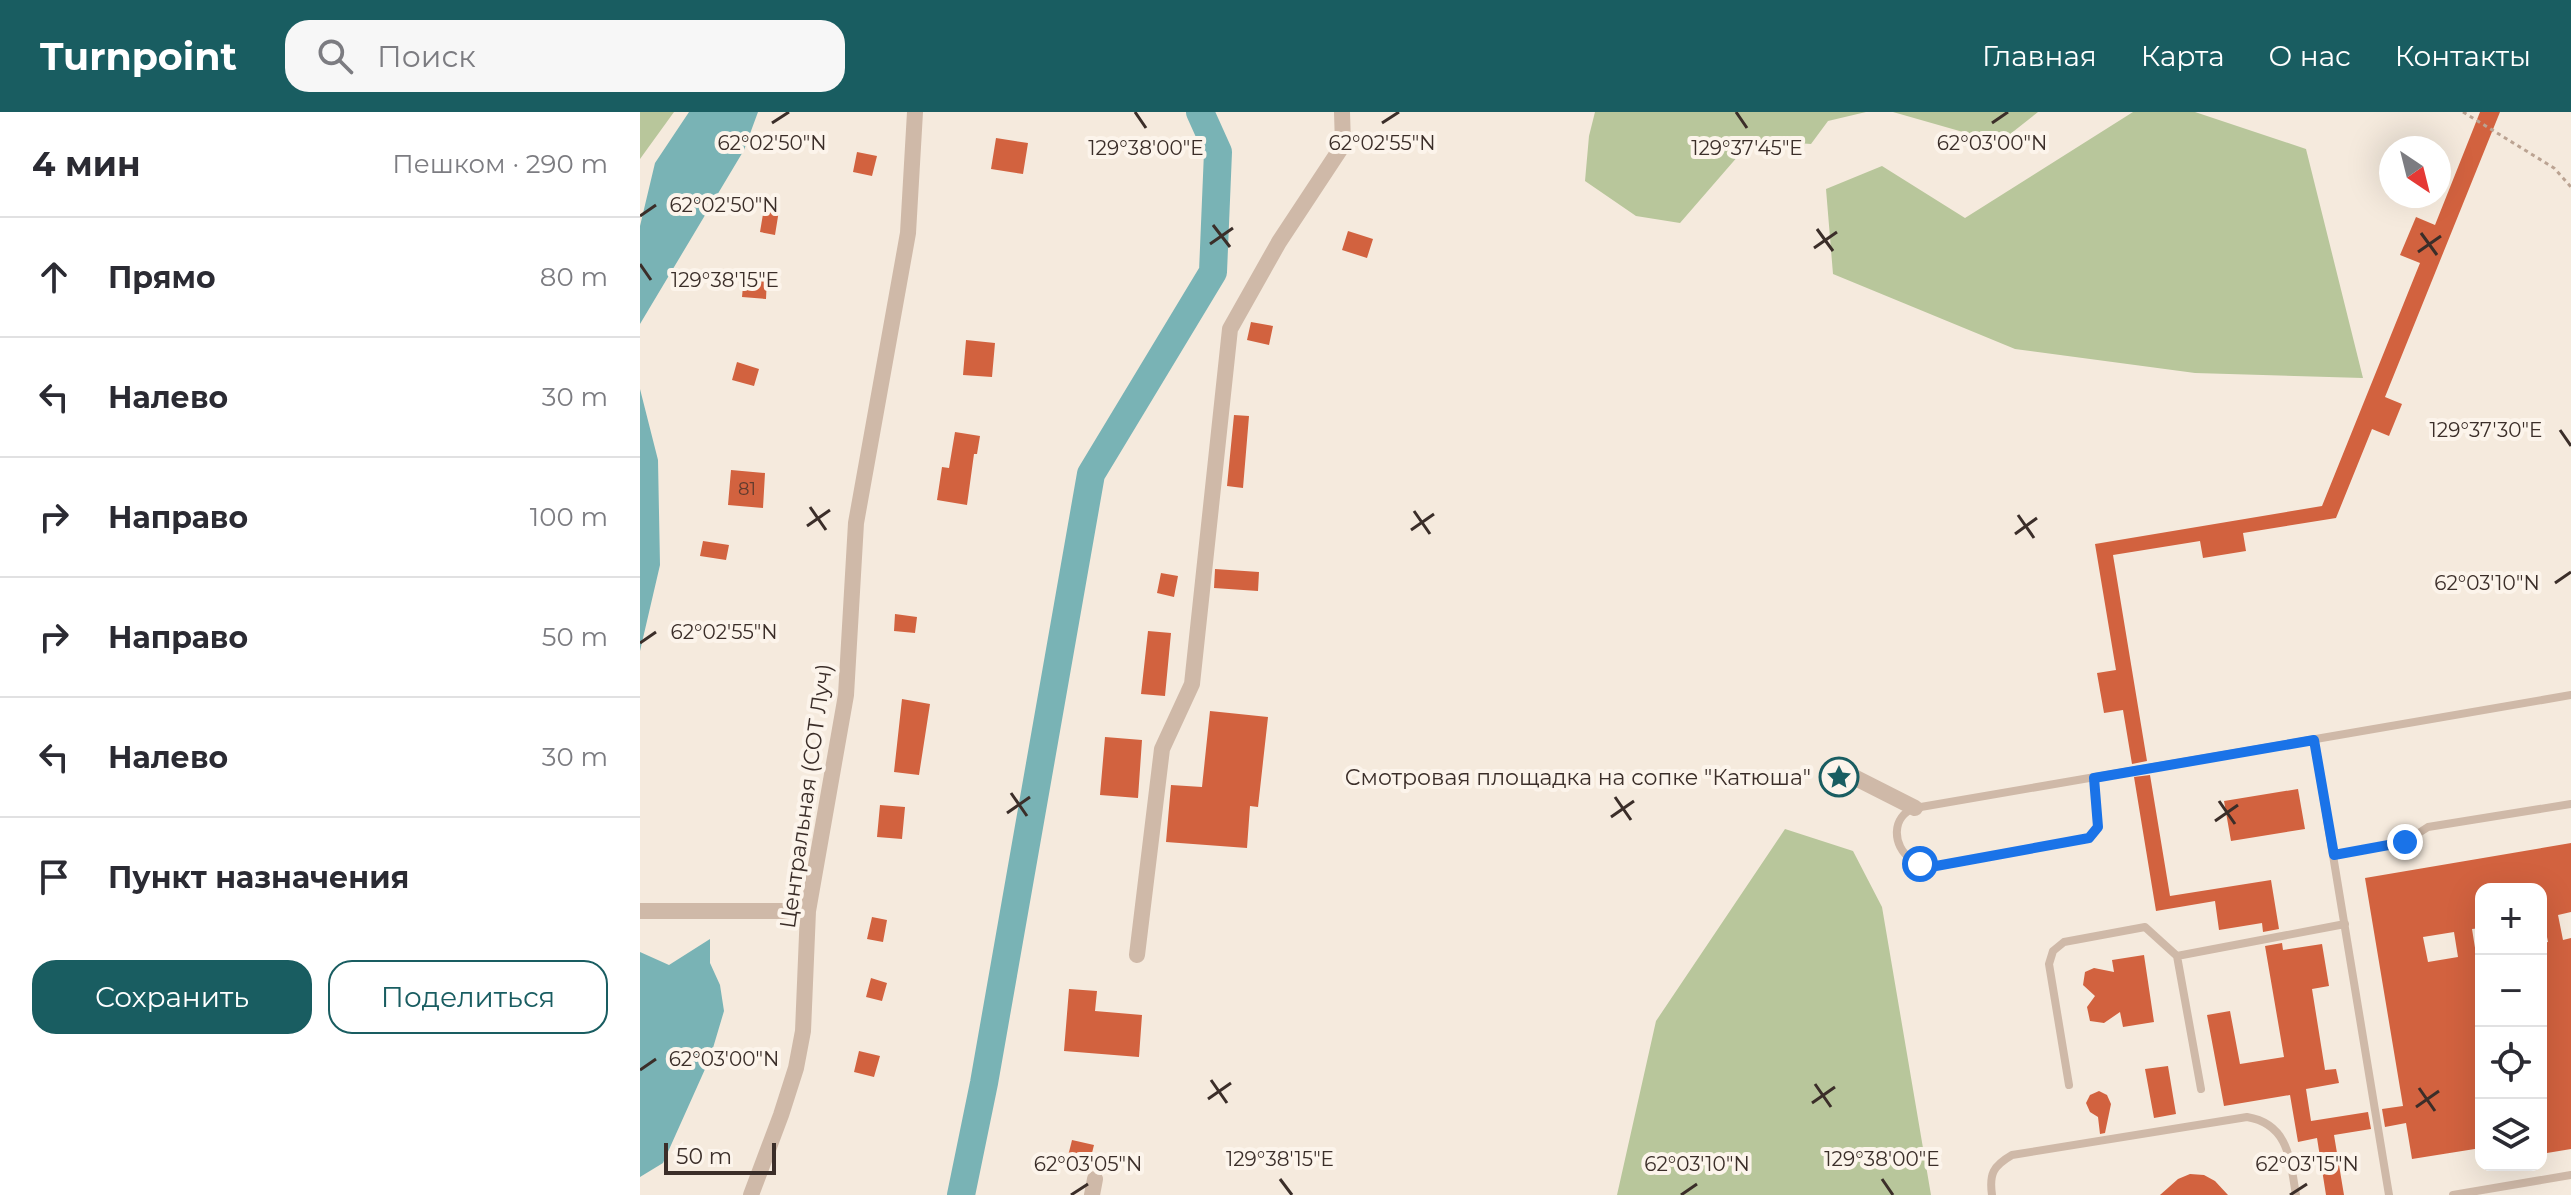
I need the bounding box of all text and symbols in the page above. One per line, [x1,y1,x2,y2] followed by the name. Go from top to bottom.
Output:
[285,20,845,92] search box
[40,33,237,80] text: Turnpoint
[313,34,357,78] icon: search
[377,38,476,75] text: Поиск
[1982,39,2097,73] text: Главная
[2141,39,2225,73] text: Карта
[2269,39,2351,73] text: О нас
[2395,39,2531,73] text: Контакты
[717,131,827,155] text: 62°02'50"N
[1328,131,1436,155] text: 62°02'55"N
[1937,131,2047,155] text: 62°03'00"N
[1088,136,1204,160] text: 129°38'00"E
[1691,136,1803,160] text: 129°37'45"E
[2379,136,2451,208] north arrow
[32,143,141,185] text: 4 мин
[392,148,608,180] text: Пешком · 290 m
[669,193,779,217] text: 62°02'50"N
[32,255,76,299] icon: ahead
[108,259,216,296] text: Прямо
[540,261,608,293] text: 80 m
[671,268,779,292] text: 129°38'15"E
[32,375,76,419] icon: left
[108,379,228,416] text: Налево
[542,381,608,413] text: 30 m
[2430,418,2542,442] text: 129°37'30"E
[738,478,756,500] house number: 81
[32,495,76,539] icon: right
[108,499,248,536] text: Направо
[530,501,608,533] text: 100 m
[2434,571,2540,595] text: 62°03'10"N
[32,615,76,659] icon: right
[108,619,248,656] text: Направо
[670,620,778,644] text: 62°02'55"N
[542,621,608,653] text: 50 m
[774,662,838,930] street label: Центральная (СОТ Луч)
[32,735,76,779] icon: left
[108,739,228,776] text: Налево
[542,741,608,773] text: 30 m
[1818,756,1860,798] place icon: Смотровая площадка на сопке "Катюша"
[1345,764,1811,791] place label: Смотровая площадка на сопке "Катюша"
[2387,824,2423,860] route end
[1902,846,1938,882] route start
[32,855,76,899] icon: arrive
[108,859,409,896] text: Пункт назначения
[2475,883,2547,1171] map controls
[2475,883,2547,955] button: +
[2475,955,2547,1027] button: −
[32,960,312,1034] button: Сохранить
[328,960,608,1034] button: Поделиться
[2475,1027,2547,1099] button: locate
[669,1047,779,1071] text: 62°03'00"N
[2475,1099,2547,1171] button: layers
[664,1139,776,1175] scale bar
[676,1143,732,1170] text: 50 m
[1226,1147,1334,1171] text: 129°38'15"E
[1824,1147,1940,1171] text: 129°38'00"E
[1034,1152,1142,1176] text: 62°03'05"N
[1644,1152,1750,1176] text: 62°03'10"N
[2255,1152,2359,1176] text: 62°03'15"N

